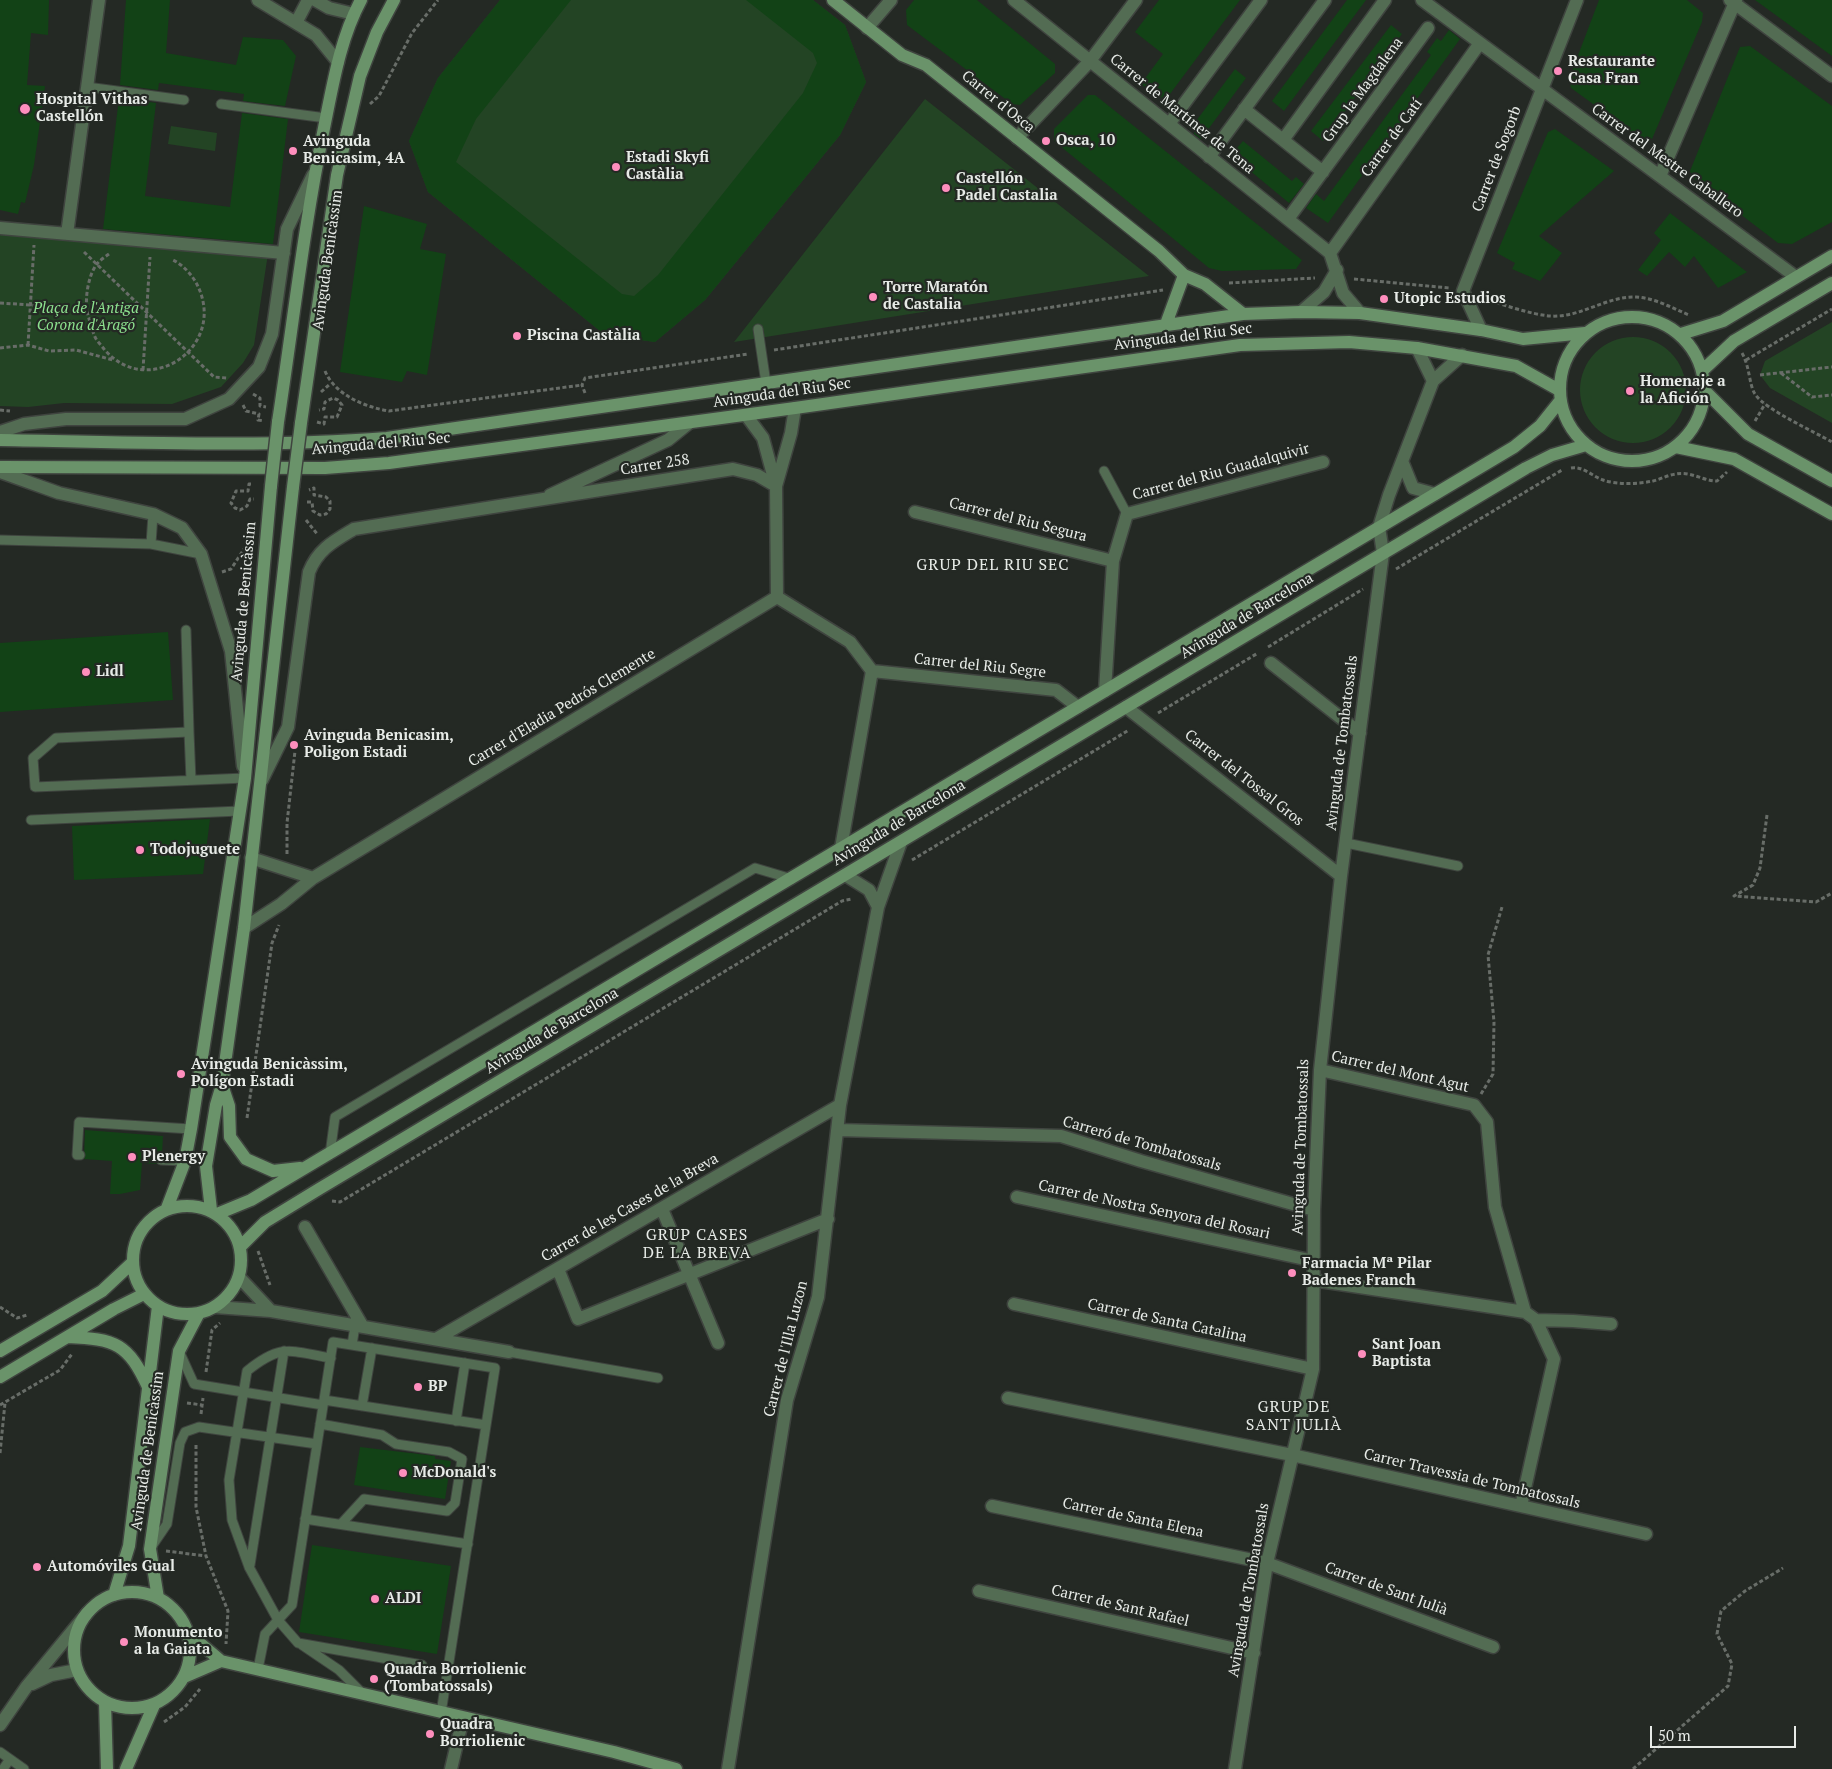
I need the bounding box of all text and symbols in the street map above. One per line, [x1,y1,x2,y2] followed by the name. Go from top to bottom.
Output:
[1319,34,1407,146] street label: Grup la Magdalena
[1106,50,1258,178] street label: Carrer de Martínez de Tena
[1568,53,1655,88] place label: Restaurante Casa Fran
[1552,65,1564,77] marker: Restaurante Casa Fran
[958,67,1038,137] street label: Carrer d'Osca
[36,91,147,126] place label: Hospital Vithas Castellón
[1358,95,1426,181] street label: Carrer de Catí
[1588,100,1746,222] street label: Carrer del Mestre Caballero
[18,102,32,116] marker: Hospital Vithas Castellón
[1469,104,1525,214] street label: Carrer de Sogorb
[1056,132,1115,150] place label: Osca, 10
[303,133,405,168] place label: Avinguda Benicasim, 4A
[1040,135,1052,147] marker: Osca, 10
[287,145,299,157] marker: Avinguda Benicasim, 4A
[626,149,709,184] place label: Estadi Skyfi Castàlia
[610,161,622,173] marker: Estadi Skyfi Castàlia
[956,170,1058,205] place label: Castellón Padel Castalia
[940,182,952,194] marker: Castellón Padel Castalia
[309,189,347,331] street label: Avinguda Benicàssim
[883,279,988,314] place label: Torre Maratón de Castalia
[1394,290,1506,308] place label: Utopic Estudios
[867,291,879,303] marker: Torre Maratón de Castalia
[1378,293,1390,305] marker: Utopic Estudios
[33,300,139,335] park label: Plaça de l'Antiga Corona d'Aragó
[1113,320,1253,354] street label: Avinguda del Riu Sec
[527,327,640,345] place label: Piscina Castàlia
[511,330,523,342] marker: Piscina Castàlia
[1640,373,1726,408] place label: Homenaje a la Afición
[712,374,852,412] street label: Avinguda del Riu Sec
[1624,385,1636,397] marker: Homenaje a la Afición
[311,429,451,459] street label: Avinguda del Riu Sec
[1131,440,1311,504] street label: Carrer del Riu Guadalquivir
[619,451,691,479] street label: Carrer 258
[947,494,1089,546] street label: Carrer del Riu Segura
[228,521,260,683] street label: Avinguda de Benicàssim
[914,555,1072,575] district label: GRUP DEL RIU SEC
[1177,569,1317,663] street label: Avinguda de Barcelona
[465,645,659,771] street label: Carrer d'Eladia Pedrós Clemente
[913,650,1047,682] street label: Carrer del Riu Segre
[1322,654,1362,832] street label: Avinguda de Tombatossals
[96,663,124,681] place label: Lidl
[80,666,92,678] marker: Lidl
[1181,726,1307,830] street label: Carrer del Tossal Gros
[304,727,454,762] place label: Avinguda Benicasim, Poligon Estadi
[288,739,300,751] marker: Avinguda Benicasim, Poligon Estadi
[829,776,969,870] street label: Avinguda de Barcelona
[150,841,240,859] place label: Todojuguete
[134,844,146,856] marker: Todojuguete
[482,984,622,1078] street label: Avinguda de Barcelona
[1329,1047,1471,1097] street label: Carrer del Mont Agut
[191,1056,348,1091] place label: Avinguda Benicàssim, Polígon Estadi
[1289,1058,1313,1236] street label: Avinguda de Tombatossals
[175,1068,187,1080] marker: Avinguda Benicàssim, Polígon Estadi
[1061,1113,1223,1175] street label: Carreró de Tombatossals
[142,1148,205,1166] place label: Plenergy
[538,1150,722,1266] street label: Carrer de les Cases de la Breva
[126,1151,138,1163] marker: Plenergy
[1036,1177,1272,1243] street label: Carrer de Nostra Senyora del Rosari
[641,1225,753,1263] district label: GRUP CASES DE LA BREVA
[1302,1255,1432,1290] place label: Farmacia Mª Pilar Badenes Franch
[1286,1267,1298,1279] marker: Farmacia Mª Pilar Badenes Franch
[760,1279,812,1419] street label: Carrer de l'Illa Luzon
[1086,1295,1248,1347] street label: Carrer de Santa Catalina
[1372,1336,1441,1371] place label: Sant Joan Baptista
[1356,1348,1368,1360] marker: Sant Joan Baptista
[128,1370,168,1532] street label: Avinguda de Benicàssim
[428,1378,447,1396] place label: BP
[412,1381,424,1393] marker: BP
[1244,1397,1344,1435] district label: GRUP DE SANT JULIÀ
[1362,1445,1582,1513] street label: Carrer Travessia de Tombatossals
[413,1464,496,1482] place label: McDonald's
[397,1467,409,1479] marker: McDonald's
[1061,1494,1205,1542] street label: Carrer de Santa Elena
[1225,1502,1273,1678] street label: Avinguda de Tombatossals
[47,1558,175,1576] place label: Automóviles Gual
[1322,1558,1450,1620] street label: Carrer de Sant Julià
[31,1561,43,1573] marker: Automóviles Gual
[1049,1581,1191,1631] street label: Carrer de Sant Rafael
[385,1590,421,1608] place label: ALDI
[369,1593,381,1605] marker: ALDI
[134,1624,222,1659] place label: Monumento a la Gaiata
[118,1636,130,1648] marker: Monumento a la Gaiata
[384,1661,526,1696] place label: Quadra Borriolienic (Tombatossals)
[368,1673,380,1685] marker: Quadra Borriolienic (Tombatossals)
[440,1716,525,1751] place label: Quadra Borriolienic
[1652,1716,1798,1748] scale bar
[1658,1725,1691,1745] text: 50 m
[424,1728,436,1740] marker: Quadra Borriolienic

